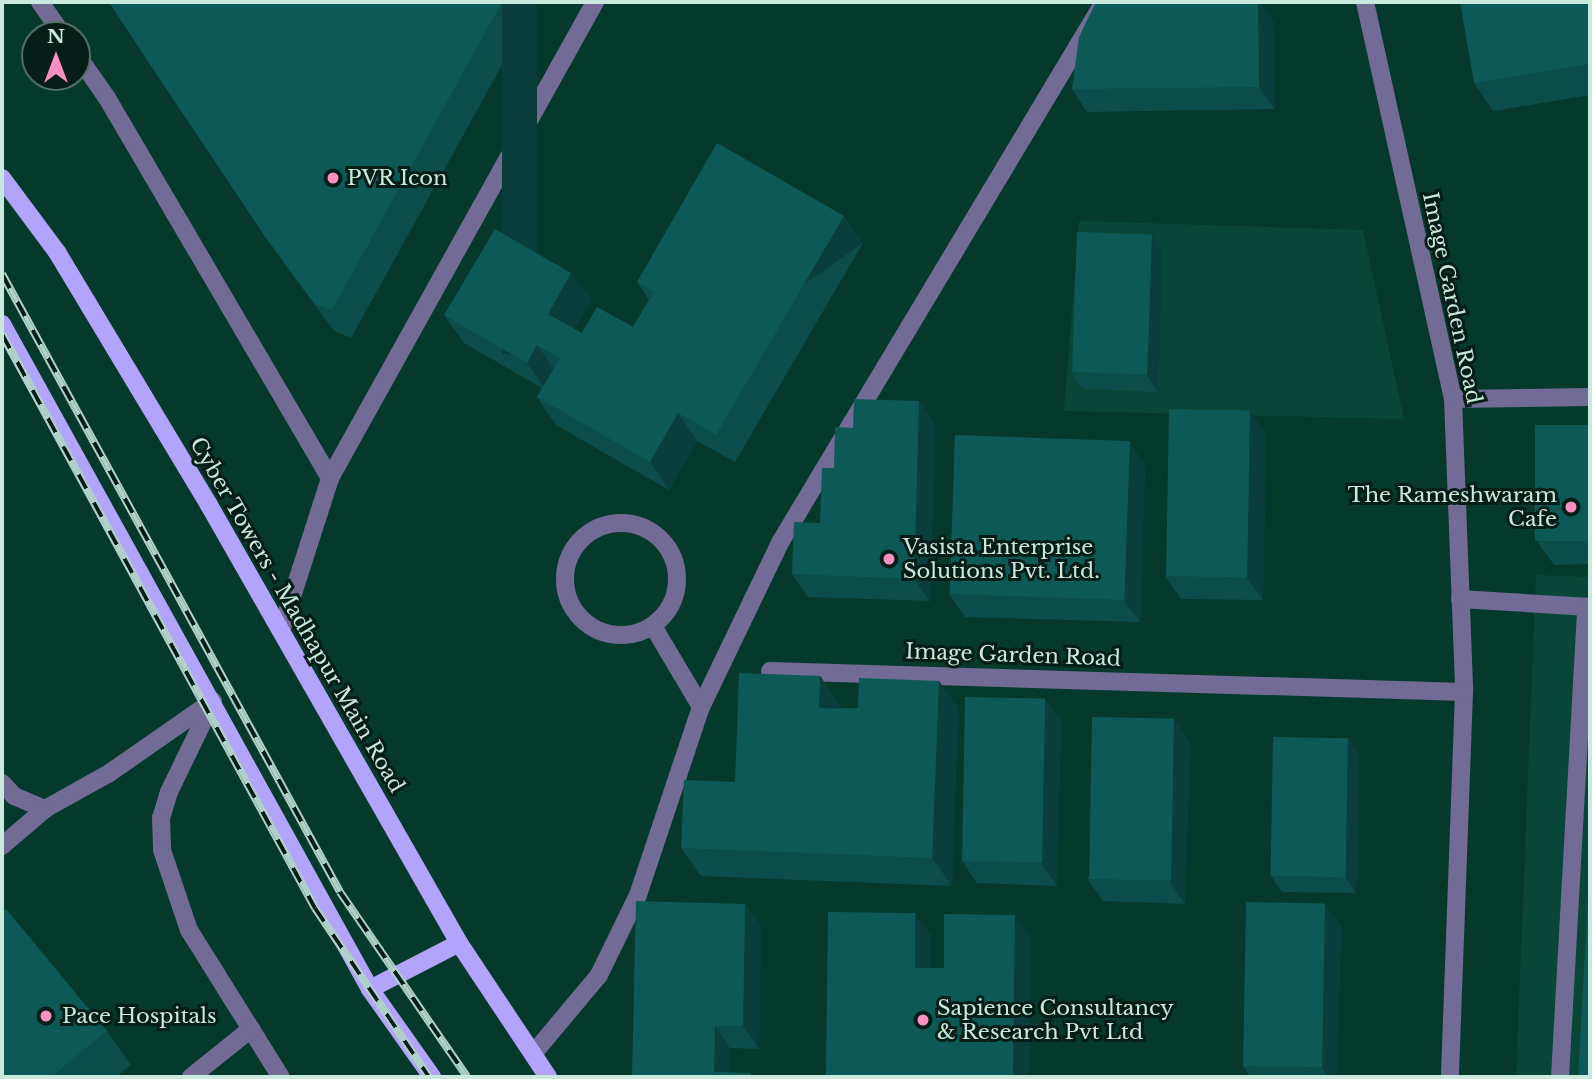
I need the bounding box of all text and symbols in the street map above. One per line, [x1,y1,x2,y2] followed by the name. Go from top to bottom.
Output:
[21,21,91,91] north arrow
[47,25,65,48] text: N
[347,165,448,191] place label: PVR Icon
[325,170,341,186] marker: PVR Icon
[1417,190,1487,406] street label: Image Garden Road
[184,432,410,798] street label: Cyber Towers - Madhapur Main Road
[1348,482,1557,532] place label: The Rameshwaram Cafe
[1563,499,1579,515] marker: The Rameshwaram Cafe
[903,534,1100,584] place label: Vasista Enterprise Solutions Pvt. Ltd.
[881,551,897,567] marker: Vasista Enterprise Solutions Pvt. Ltd.
[905,639,1121,671] street label: Image Garden Road
[937,995,1174,1045] place label: Sapience Consultancy & Research Pvt Ltd
[62,1003,217,1029] place label: Pace Hospitals
[36,1006,56,1026] marker: Pace Hospitals
[915,1012,931,1028] marker: Sapience Consultancy & Research Pvt Ltd

